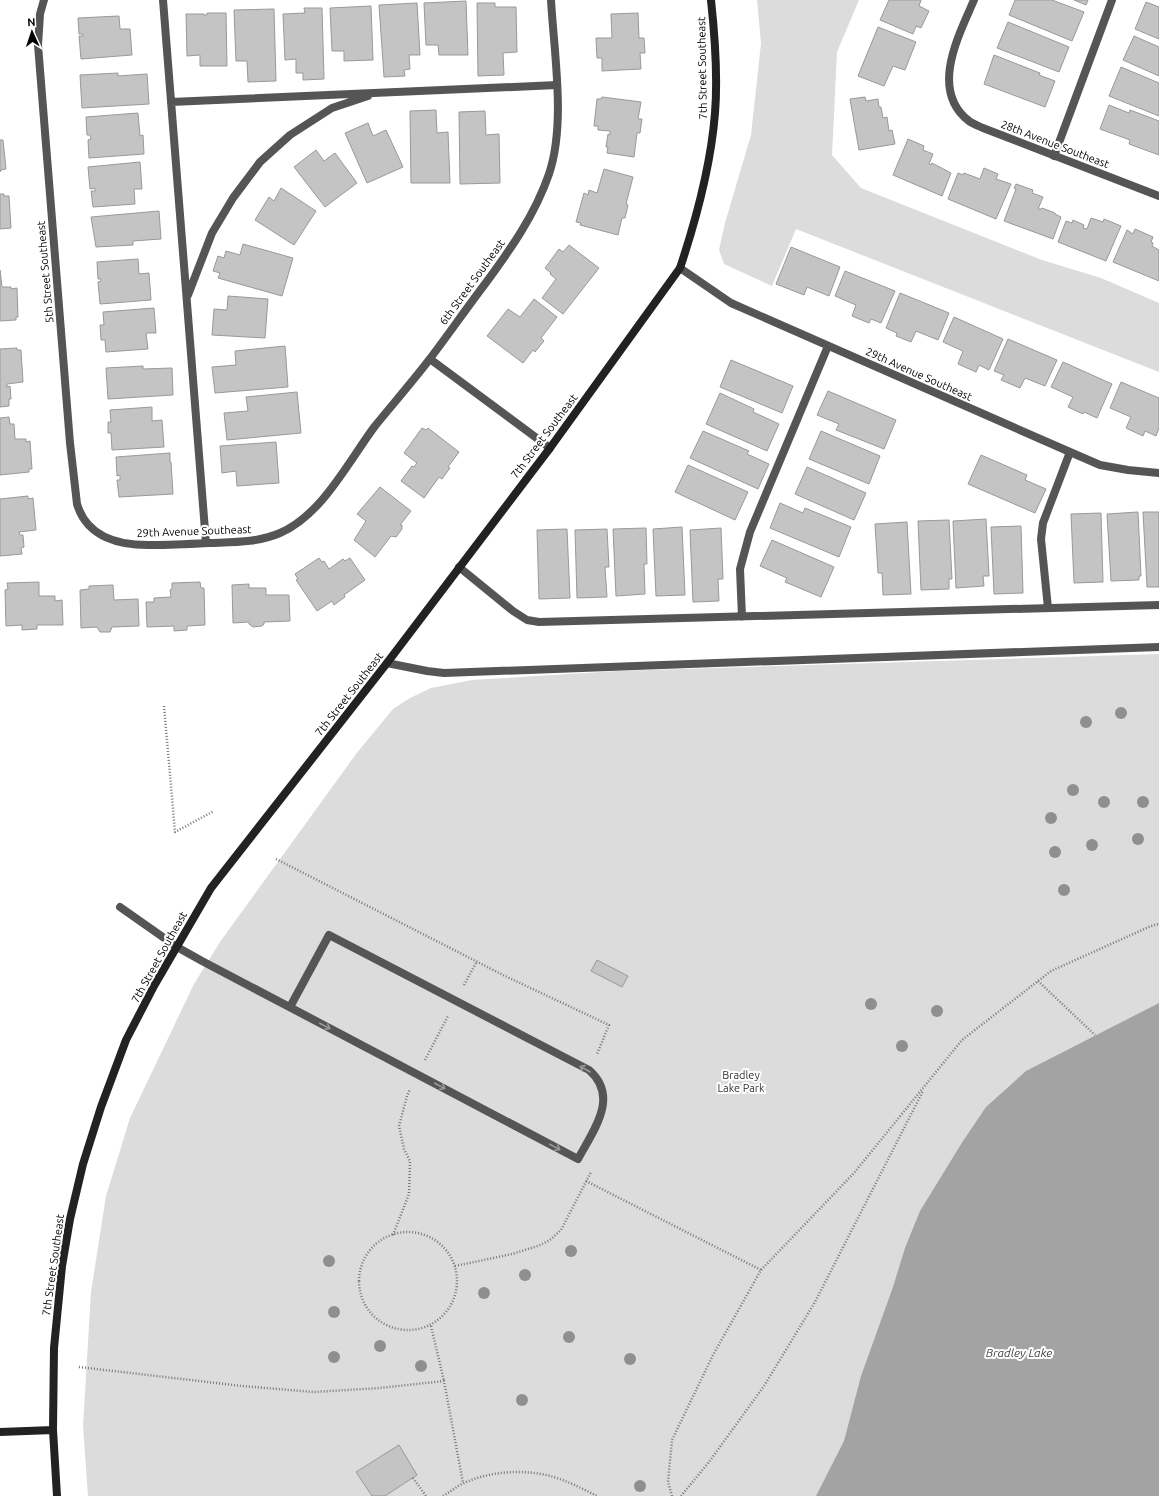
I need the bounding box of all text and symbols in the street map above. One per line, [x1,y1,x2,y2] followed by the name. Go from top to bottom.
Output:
[12,12,52,52] north arrow
[27,16,36,28] text: N
[695,16,709,119] street label: 7th Street Southeast
[999,118,1111,170] street label: 28th Avenue Southeast
[34,220,55,324] street label: 5th Street Southeast
[437,236,507,327] street label: 6th Street Southeast
[864,345,975,403] street label: 29th Avenue Southeast
[508,391,580,481] street label: 7th Street Southeast
[136,523,252,539] street label: 29th Avenue Southeast
[313,649,386,738] street label: 7th Street Southeast
[129,909,189,1005] street label: 7th Street Southeast
[319,1022,331,1030] one-way arrow
[579,1064,591,1072] one-way arrow
[717,1069,765,1094] park label: Bradley Lake Park
[433,1083,445,1091] one-way arrow
[548,1144,560,1151] one-way arrow
[40,1213,66,1317] street label: 7th Street Southeast
[986,1346,1052,1359] water label: Bradley Lake

